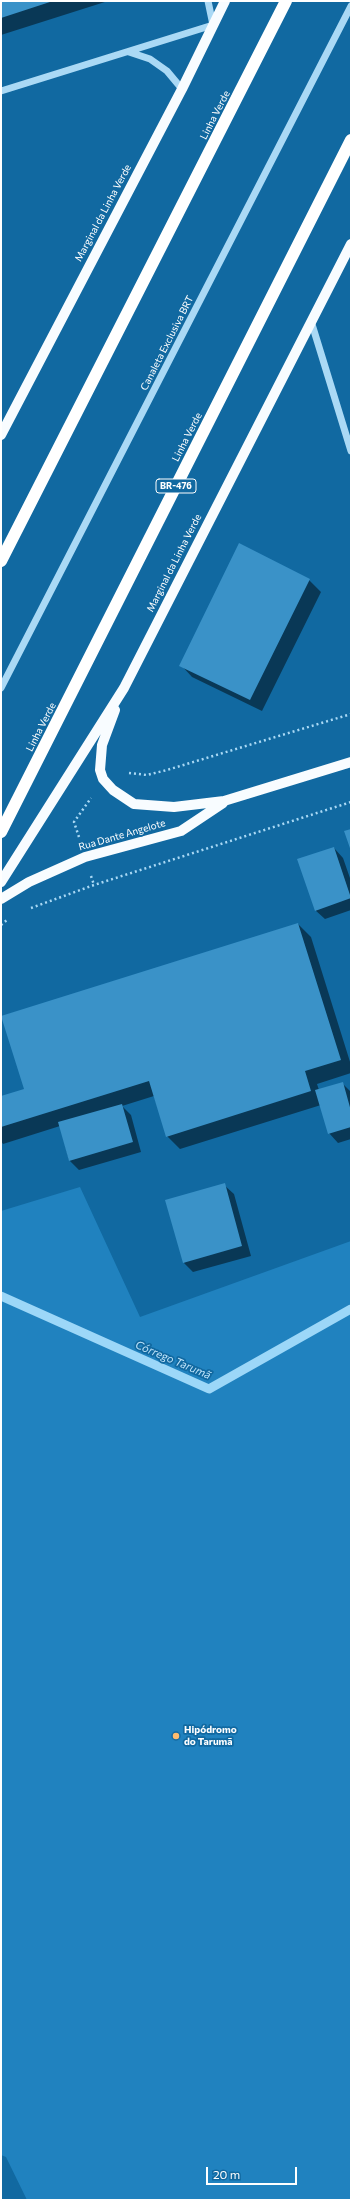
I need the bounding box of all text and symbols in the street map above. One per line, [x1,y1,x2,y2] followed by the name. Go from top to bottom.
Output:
[198,89,232,141] street label: Linha Verde
[72,162,134,264] street label: Marginal da Linha Verde
[138,294,196,392] street label: Canaleta Exclusiva BRT
[170,411,204,463] street label: Linha Verde
[156,479,196,493] road number: BR-476
[144,512,204,614] street label: Marginal da Linha Verde
[24,701,58,753] street label: Linha Verde
[77,817,167,853] street label: Rua Dante Angelote
[133,1338,213,1382] water label: Córrego Tarumã
[184,1724,237,1748] place label: Hipódromo do Tarumã
[171,1731,181,1741] marker: Hipódromo do Tarumã
[208,2159,299,2185] scale bar
[213,2167,240,2181] text: 20 m

